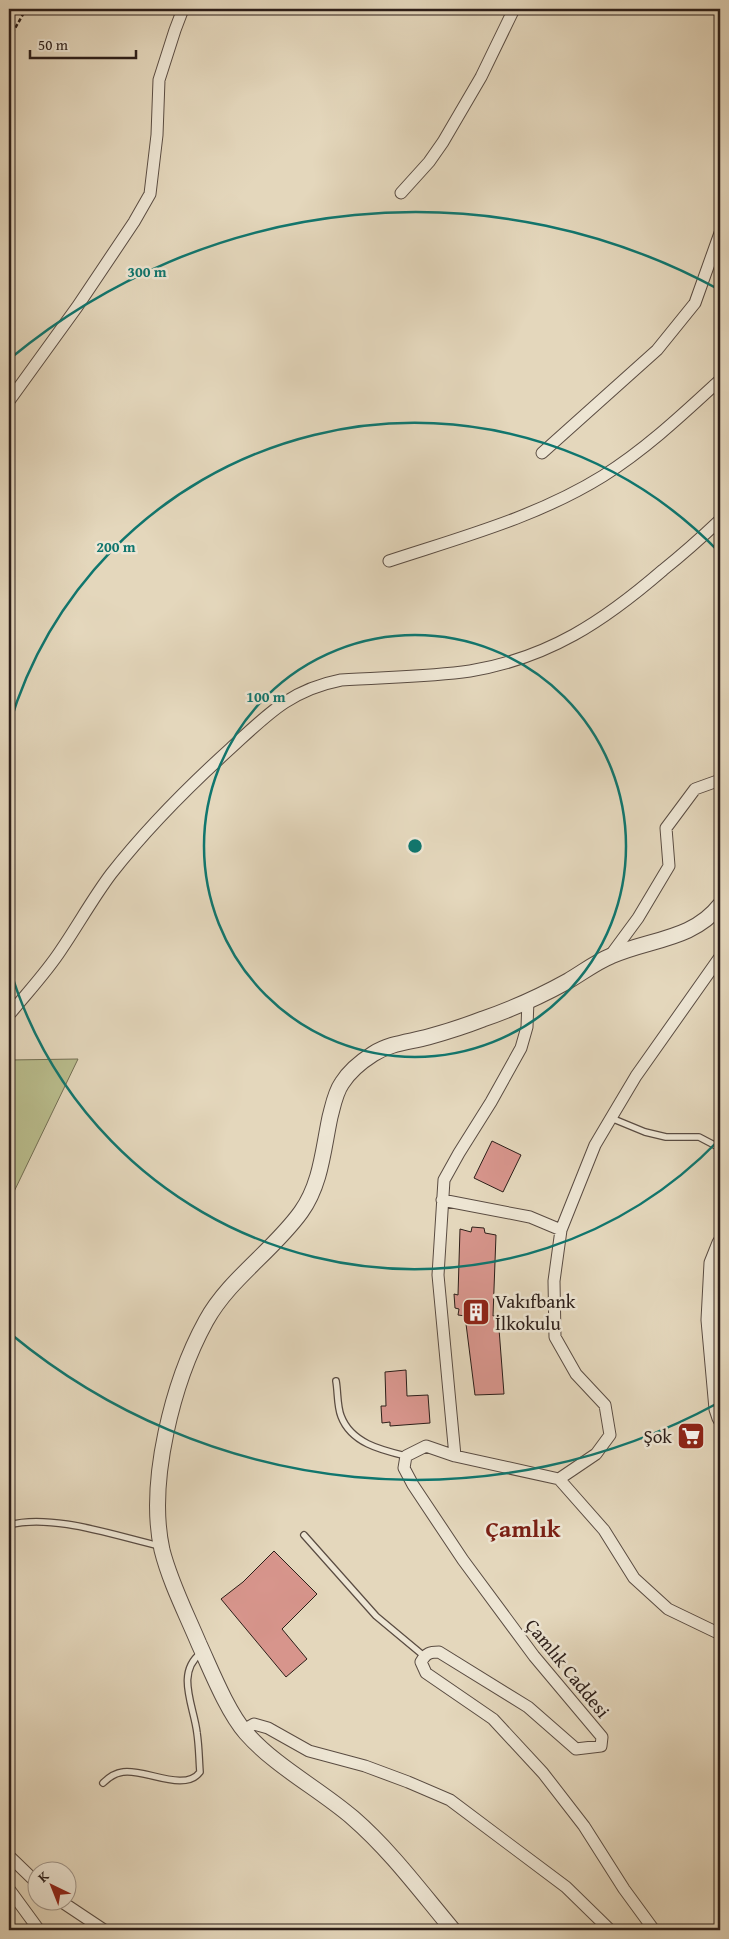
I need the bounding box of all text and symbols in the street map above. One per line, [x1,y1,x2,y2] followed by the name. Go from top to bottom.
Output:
[30,28,136,60] scale bar
[38,34,69,55] text: 50 m
[127,261,167,282] text: 300 m
[96,536,136,557] text: 200 m
[246,686,286,707] text: 100 m
[406,837,424,855] centre of rings
[495,1287,576,1337] place label: Vakıfbank İlkokulu
[461,1297,491,1327] building icon: Vakıfbank İlkokulu
[676,1421,706,1451] supermarket icon: Şok
[643,1422,672,1450] place label: Şok
[486,1511,561,1546] district label: Çamlık
[519,1612,617,1724] street label: Çamlık Caddesi
[28,1862,78,1912] north arrow
[33,1866,53,1887] text: K

